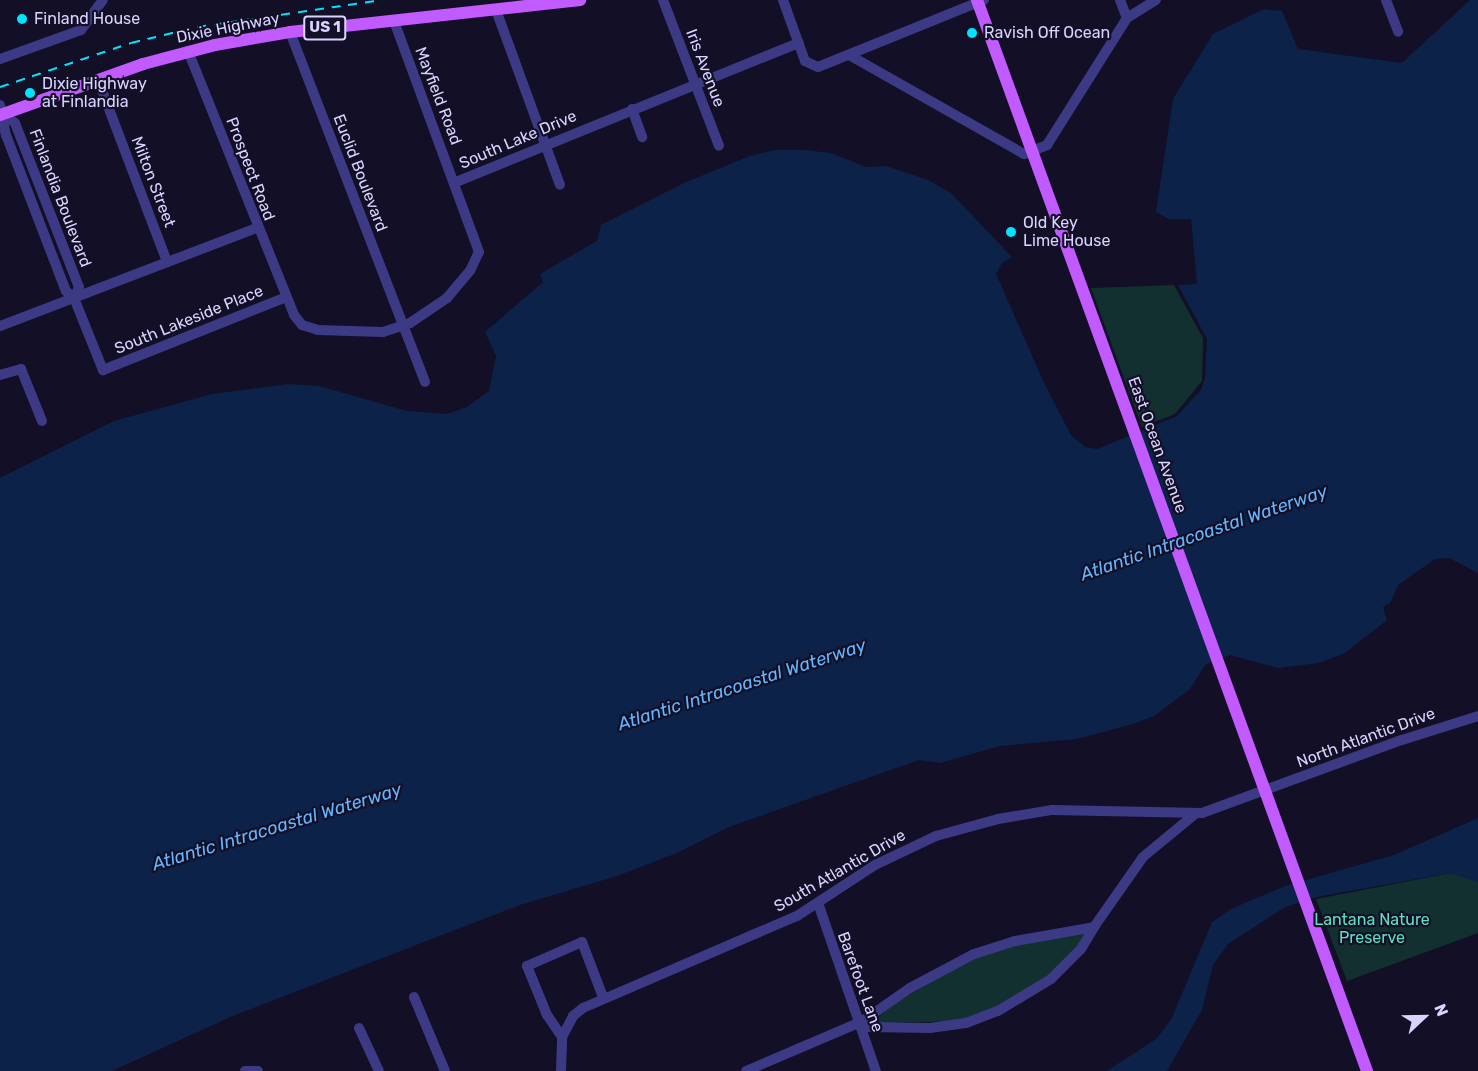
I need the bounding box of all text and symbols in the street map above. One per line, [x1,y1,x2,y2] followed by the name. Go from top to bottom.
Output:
[34,9,140,29] place label: Finland House
[175,9,281,47] street label: Dixie Highway
[15,12,29,26] marker: Finland House
[302,16,348,40] road number: US 1
[984,23,1111,43] place label: Ravish Off Ocean
[681,26,729,110] street label: Iris Avenue
[965,26,979,40] marker: Ravish Off Ocean
[411,44,465,148] street label: Mayfield Road
[42,74,147,112] place label: Dixie Highway at Finlandia
[23,86,37,100] marker: Dixie Highway at Finlandia
[456,107,580,173] street label: South Lake Drive
[329,112,391,234] street label: Euclid Boulevard
[222,115,278,223] street label: Prospect Road
[25,126,95,270] street label: Finlandia Boulevard
[127,134,179,230] street label: Milton Street
[1023,213,1110,251] place label: Old Key Lime House
[1004,225,1018,239] marker: Old Key Lime House
[112,281,266,359] street label: South Lakeside Place
[1123,374,1191,516] street label: East Ocean Avenue
[1078,480,1330,586] water label: Atlantic Intracoastal Waterway
[615,635,869,735] water label: Atlantic Intracoastal Waterway
[1294,704,1438,772] street label: North Atlantic Drive
[150,779,404,875] water label: Atlantic Intracoastal Waterway
[771,825,909,917] street label: South Atlantic Drive
[1314,910,1430,948] park label: Lantana Nature Preserve
[833,929,887,1035] street label: Barefoot Lane
[1394,987,1454,1047] north arrow
[1430,1001,1452,1019] text: N

